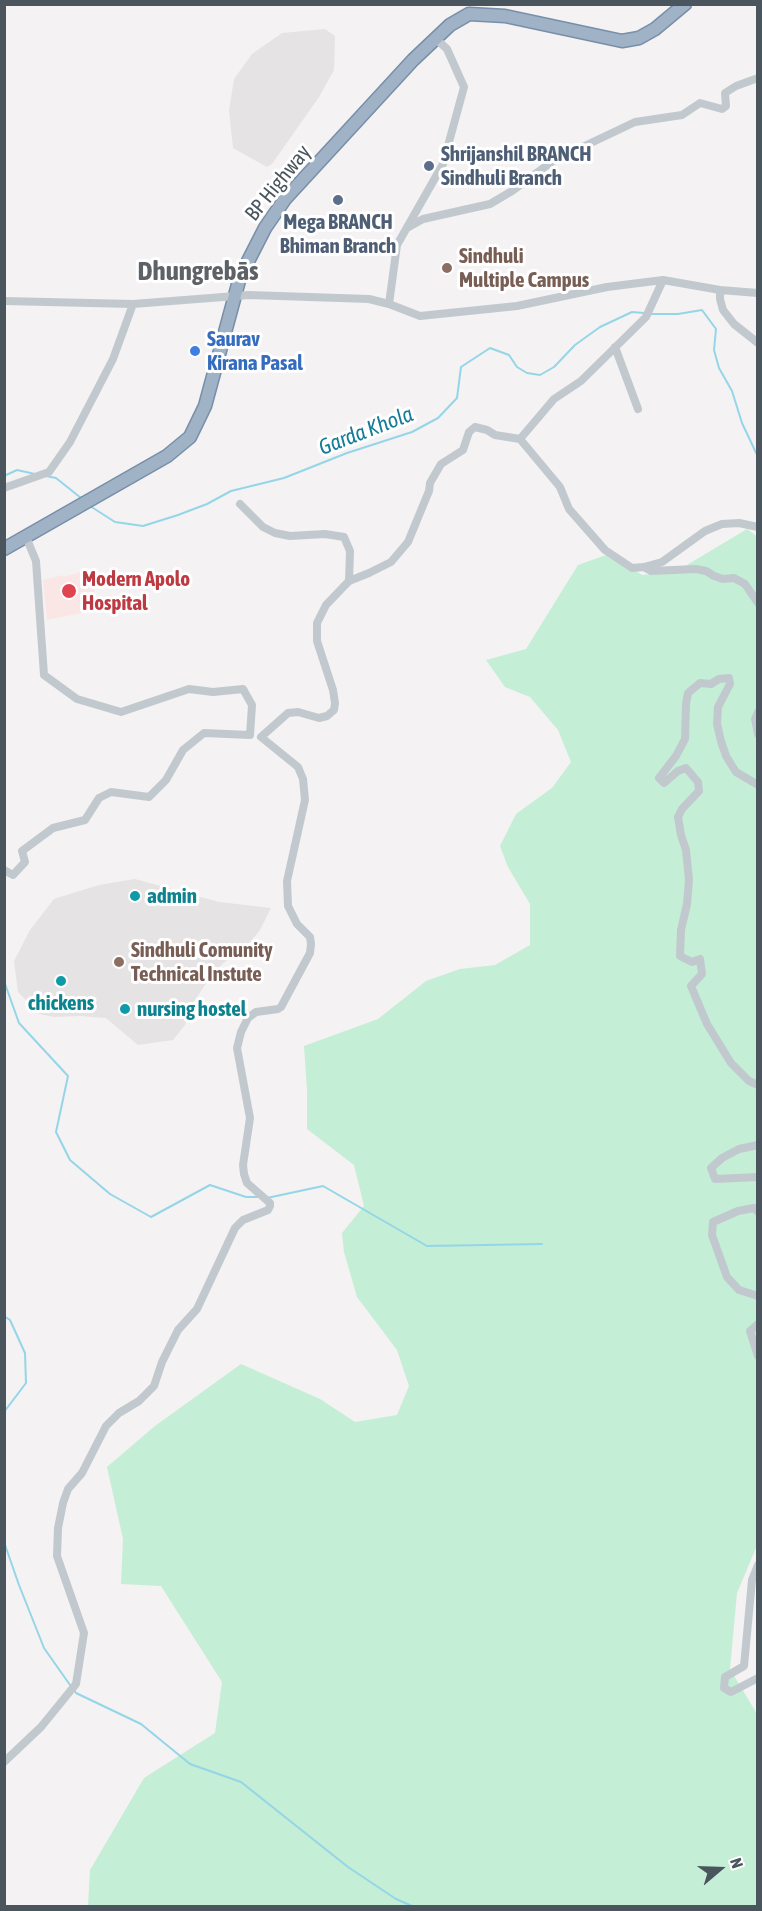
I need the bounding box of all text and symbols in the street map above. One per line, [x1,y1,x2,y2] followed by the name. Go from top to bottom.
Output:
[240,140,316,226] street label: BP Highway
[441,141,591,191] place label: Shrijanshil BRANCH Sindhuli Branch
[422,159,436,173] marker: Shrijanshil BRANCH Sindhuli Branch
[331,193,345,207] marker: Mega BRANCH Bhiman Branch
[280,209,396,259] place label: Mega BRANCH Bhiman Branch
[459,243,589,293] place label: Sindhuli Multiple Campus
[137,255,259,287] district label: Dhungrebās
[440,261,454,275] marker: Sindhuli Multiple Campus
[207,326,303,376] place label: Saurav Kirana Pasal
[188,344,202,358] marker: Saurav Kirana Pasal
[315,401,417,461] water label: Garda Khola
[82,566,190,616] place label: Modern Apolo Hospital
[60,582,78,600] marker: Modern Apolo Hospital
[147,883,197,909] place label: admin
[128,889,142,903] marker: admin
[131,937,273,987] place label: Sindhuli Comunity Technical Instute
[112,955,126,969] marker: Sindhuli Comunity Technical Instute
[54,974,68,988] marker: chickens
[28,990,94,1016] place label: chickens
[137,996,246,1022] place label: nursing hostel
[118,1002,132,1016] marker: nursing hostel
[690,1839,750,1899] north arrow
[727,1856,747,1871] text: N

